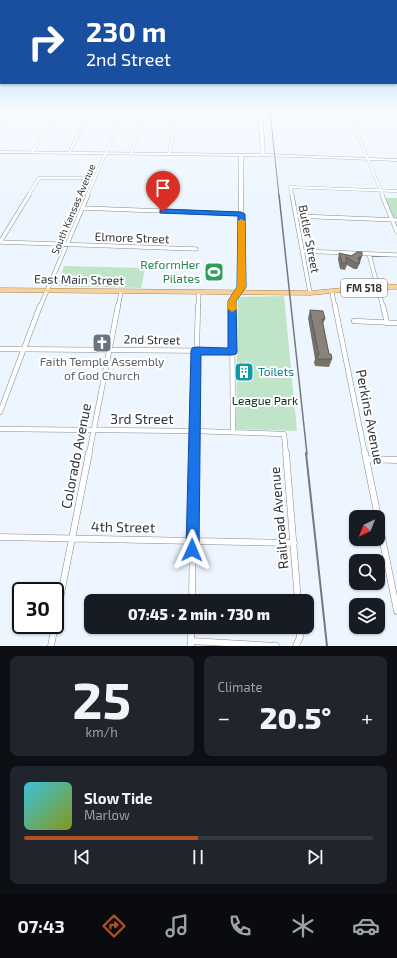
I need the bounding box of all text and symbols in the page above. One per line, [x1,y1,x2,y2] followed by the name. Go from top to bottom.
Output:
[86,14,167,48] text: 230 m
[20,16,72,68] icon: right
[86,48,171,70] text: 2nd Street
[48,162,98,256] street label: South Kansas Avenue
[146,171,180,212] pin
[152,177,174,199] icon: arrive
[296,203,324,275] street label: Butler Street
[94,229,170,245] street label: Elmore Street
[140,257,200,285] place label: ReformHer Pilates
[203,261,225,283] sports icon: ReformHer Pilates
[34,271,124,287] street label: East Main Street
[341,279,387,297] road number: FM 518
[91,332,113,354] church icon: Faith Temple Assembly of God Church
[124,332,181,347] street label: 2nd Street
[40,354,165,382] place label: Faith Temple Assembly of God Church
[233,361,255,383] building icon: Toilets
[258,364,294,378] place label: Toilets
[353,368,388,466] street label: Perkins Avenue
[232,393,298,407] park label: League Park
[57,402,94,510] street label: Colorado Avenue
[110,410,174,427] street label: 3rd Street
[266,466,291,570] street label: Railroad Avenue
[349,510,385,546] north arrow
[349,510,385,634] map controls
[91,517,155,536] street label: 4th Street
[171,529,213,571] position arrow
[349,554,385,590] button: search
[12,582,64,634] speed limit sign: 30
[349,598,385,634] button: layers
[128,605,270,623] text: 07:45 · 2 min · 730 m
[72,667,131,729] text: 25
[218,679,262,695] text: Climate
[260,699,331,735] text: 20.5°
[218,704,230,730] text: −
[361,704,373,730] text: +
[86,724,118,740] text: km/h
[84,789,152,807] text: Slow Tide
[84,807,130,823] text: Marlow
[71,846,93,868] icon: previous
[187,846,209,868] icon: pause
[304,846,326,868] icon: next
[100,912,128,940] icon: directions
[163,912,191,940] icon: music
[226,912,254,940] icon: phone
[289,912,317,940] icon: climate
[352,912,380,940] icon: car
[17,915,65,937] text: 07:43

